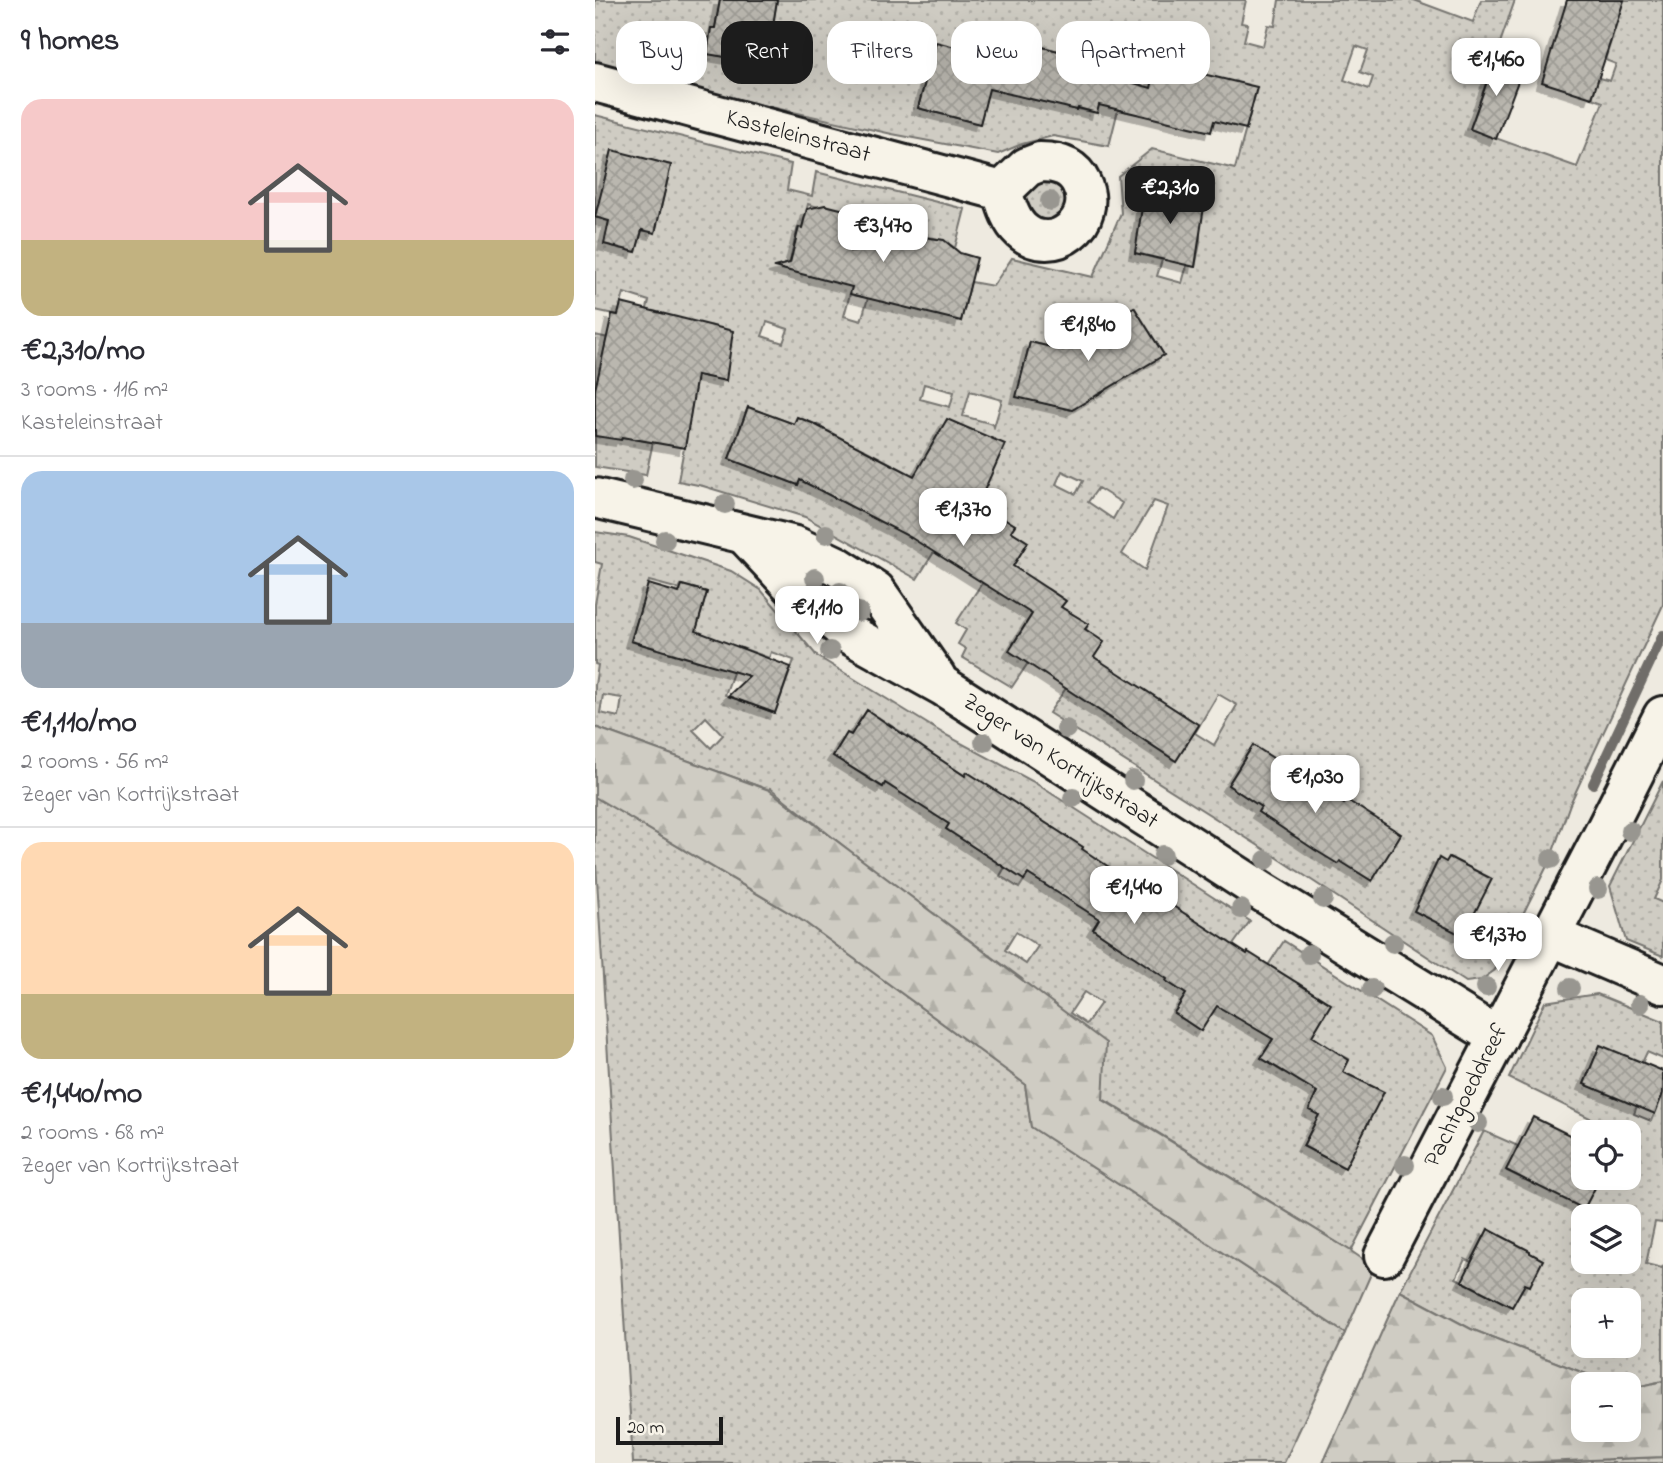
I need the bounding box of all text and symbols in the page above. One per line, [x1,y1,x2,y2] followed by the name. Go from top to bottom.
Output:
[21,20,119,64] text: 9 homes
[616,21,707,84] chip: Buy
[721,21,813,84] chip: Rent
[827,21,937,84] chip: Filters
[951,21,1042,84] chip: New
[1056,21,1210,84] chip: Apartment
[536,23,574,61] icon: filters
[1439,38,1553,98] pin: €1,460
[1468,44,1524,77] text: €1,460
[722,101,874,173] street label: Kasteleinstraat
[235,145,361,271] icon: home
[1113,166,1227,226] pin: €2,310
[1141,172,1199,205] text: €2,310
[826,204,940,264] pin: €3,470
[854,210,912,243] text: €3,470
[1031,304,1145,363] pin: €1,840
[1060,309,1116,342] text: €1,840
[21,330,145,374] text: €2,310/mo
[21,374,168,407] text: 3 rooms · 116 m²
[21,407,163,440] text: Kasteleinstraat
[906,489,1020,548] pin: €1,370
[935,494,991,527] text: €1,370
[235,517,361,643] icon: home
[760,586,874,646] pin: €1,110
[791,592,843,625] text: €1,110
[955,685,1165,839] street label: Zeger van Kortrijkstraat
[21,702,137,746] text: €1,110/mo
[21,746,169,779] text: 2 rooms · 56 m²
[1258,756,1372,815] pin: €1,030
[1287,761,1343,794] text: €1,030
[21,779,239,812] text: Zeger van Kortrijkstraat
[1077,866,1191,926] pin: €1,440
[1106,872,1162,905] text: €1,440
[235,888,361,1014] icon: home
[1441,914,1555,973] pin: €1,370
[1470,919,1526,952] text: €1,370
[1416,1018,1519,1174] street label: Pachtgoeddreef
[21,1073,142,1117] text: €1,440/mo
[21,1117,164,1150] text: 2 rooms · 68 m²
[1571,1120,1641,1442] map controls
[1571,1120,1641,1190] button: locate
[21,1150,239,1183] text: Zeger van Kortrijkstraat
[1571,1204,1641,1274] button: layers
[1571,1288,1641,1358] button: +
[1571,1372,1641,1442] button: −
[616,1414,723,1446] scale bar
[627,1415,664,1442] text: 20 m

